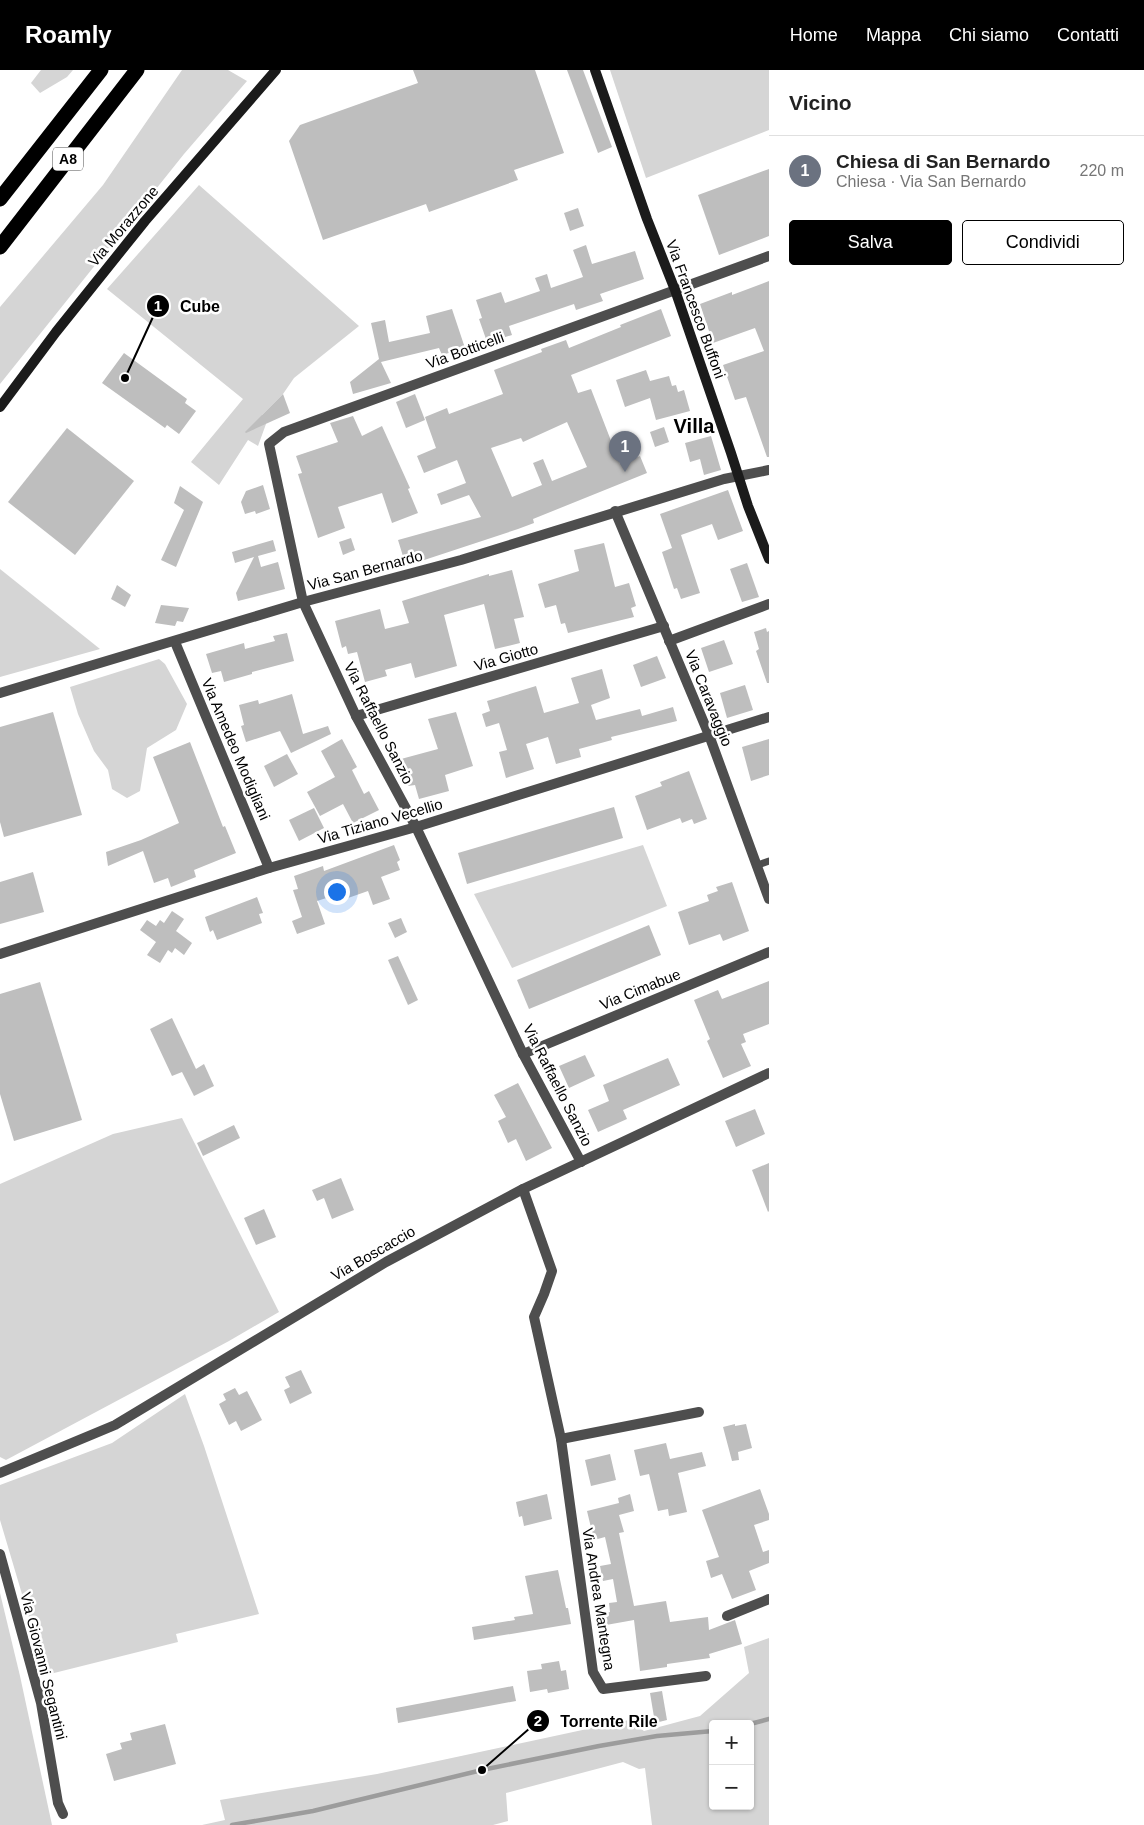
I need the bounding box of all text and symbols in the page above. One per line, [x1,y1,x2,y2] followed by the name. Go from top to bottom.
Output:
[25,21,112,48] text: Roamly
[790,25,838,45] text: Home
[866,25,921,45] text: Mappa
[949,25,1029,45] text: Chi siamo
[1057,25,1119,45] text: Contatti
[789,91,852,114] text: Vicino
[53,148,83,170] road number: A8
[836,151,1050,172] text: Chiesa di San Bernardo
[801,162,809,179] text: 1
[1080,162,1124,179] text: 220 m
[836,173,1026,190] text: Chiesa · Via San Bernardo
[84,182,162,270] street label: Via Morazzone
[789,220,952,265] button: Salva
[962,220,1124,265] button: Condividi
[663,237,729,381] street label: Via Francesco Buffoni
[145,291,230,322] callout: Cube
[154,297,162,314] text: 1
[180,298,220,315] text: Cube
[424,328,506,372] street label: Via Botticelli
[674,415,715,437] district label: Villa
[609,431,641,472] pin: 1
[306,547,424,593] street label: Via San Bernardo
[472,640,540,674] street label: Via Giotto
[682,647,736,749] street label: Via Caravaggio
[341,659,417,787] street label: Via Raffaello Sanzio
[198,676,274,822] street label: Via Amedeo Modigliani
[316,795,444,847] street label: Via Tiziano Vecellio
[324,879,350,905] your location
[597,965,683,1013] street label: Via Cimabue
[520,1021,596,1149] street label: Via Raffaello Sanzio
[328,1222,418,1284] street label: Via Boscaccio
[579,1527,619,1672] street label: Via Andrea Mantegna
[17,1590,71,1742] street label: Via Giovanni Segantini
[525,1706,668,1737] callout: Torrente Rile
[534,1712,542,1729] text: 2
[560,1713,658,1730] text: Torrente Rile
[709,1720,754,1810] map controls
[709,1720,754,1765] button: +
[709,1765,754,1810] button: −

